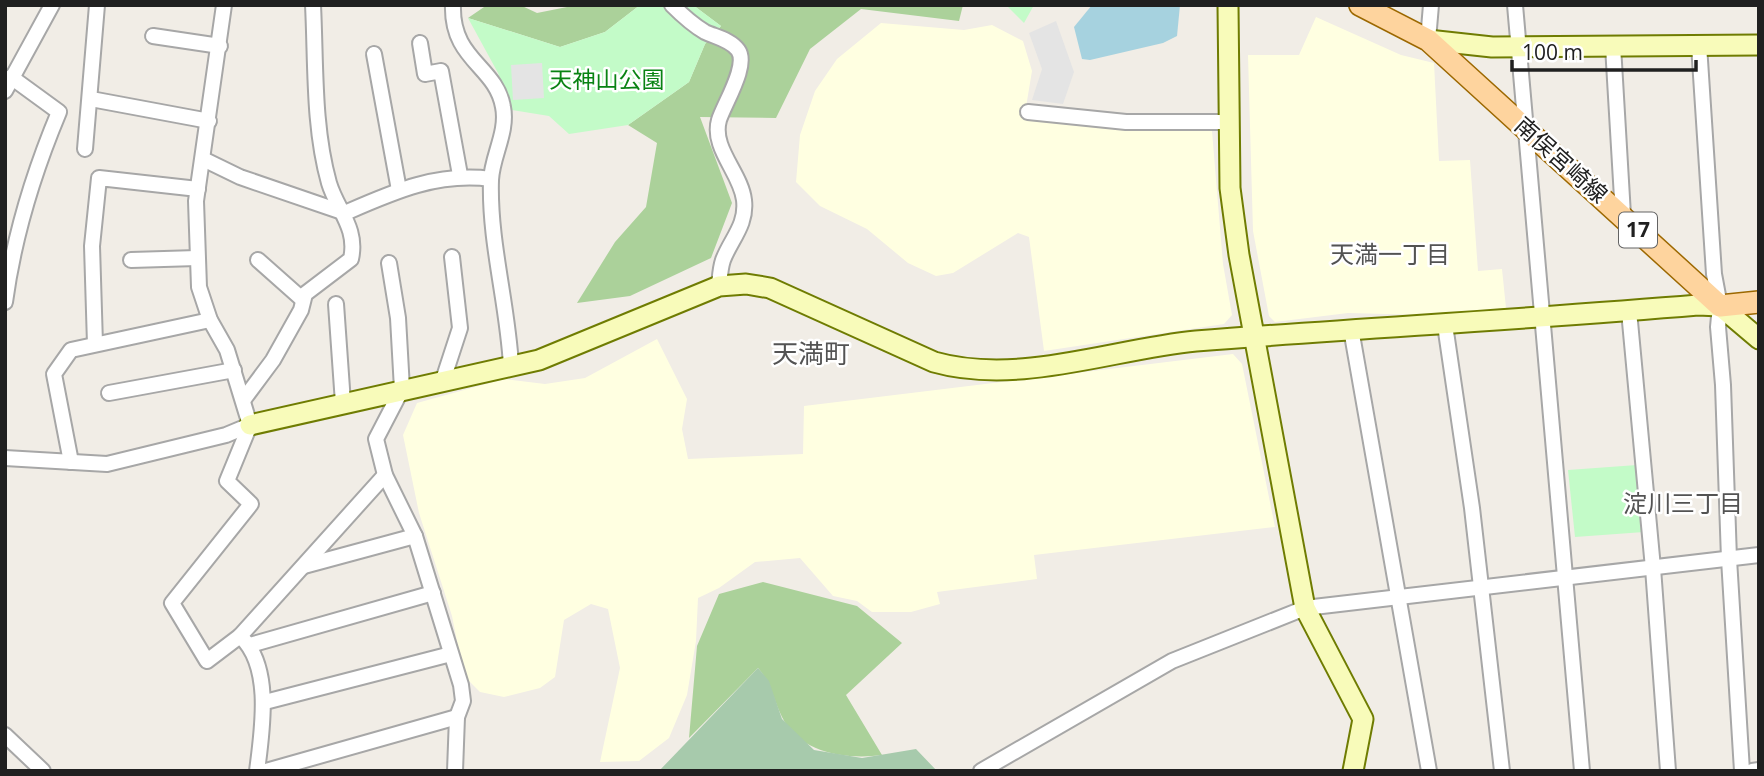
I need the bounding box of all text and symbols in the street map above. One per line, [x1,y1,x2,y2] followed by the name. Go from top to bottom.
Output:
[1512,28,1696,72] scale bar
[1522,38,1583,66] text: 100 m
[550,63,665,95] park label: 天神山公園
[1508,109,1615,210] street label: 南俣宮崎線
[1619,212,1657,247] road number: 17
[1330,237,1450,270] district label: 天満一丁目
[772,335,850,371] district label: 天満町
[1623,486,1743,519] district label: 淀川三丁目

